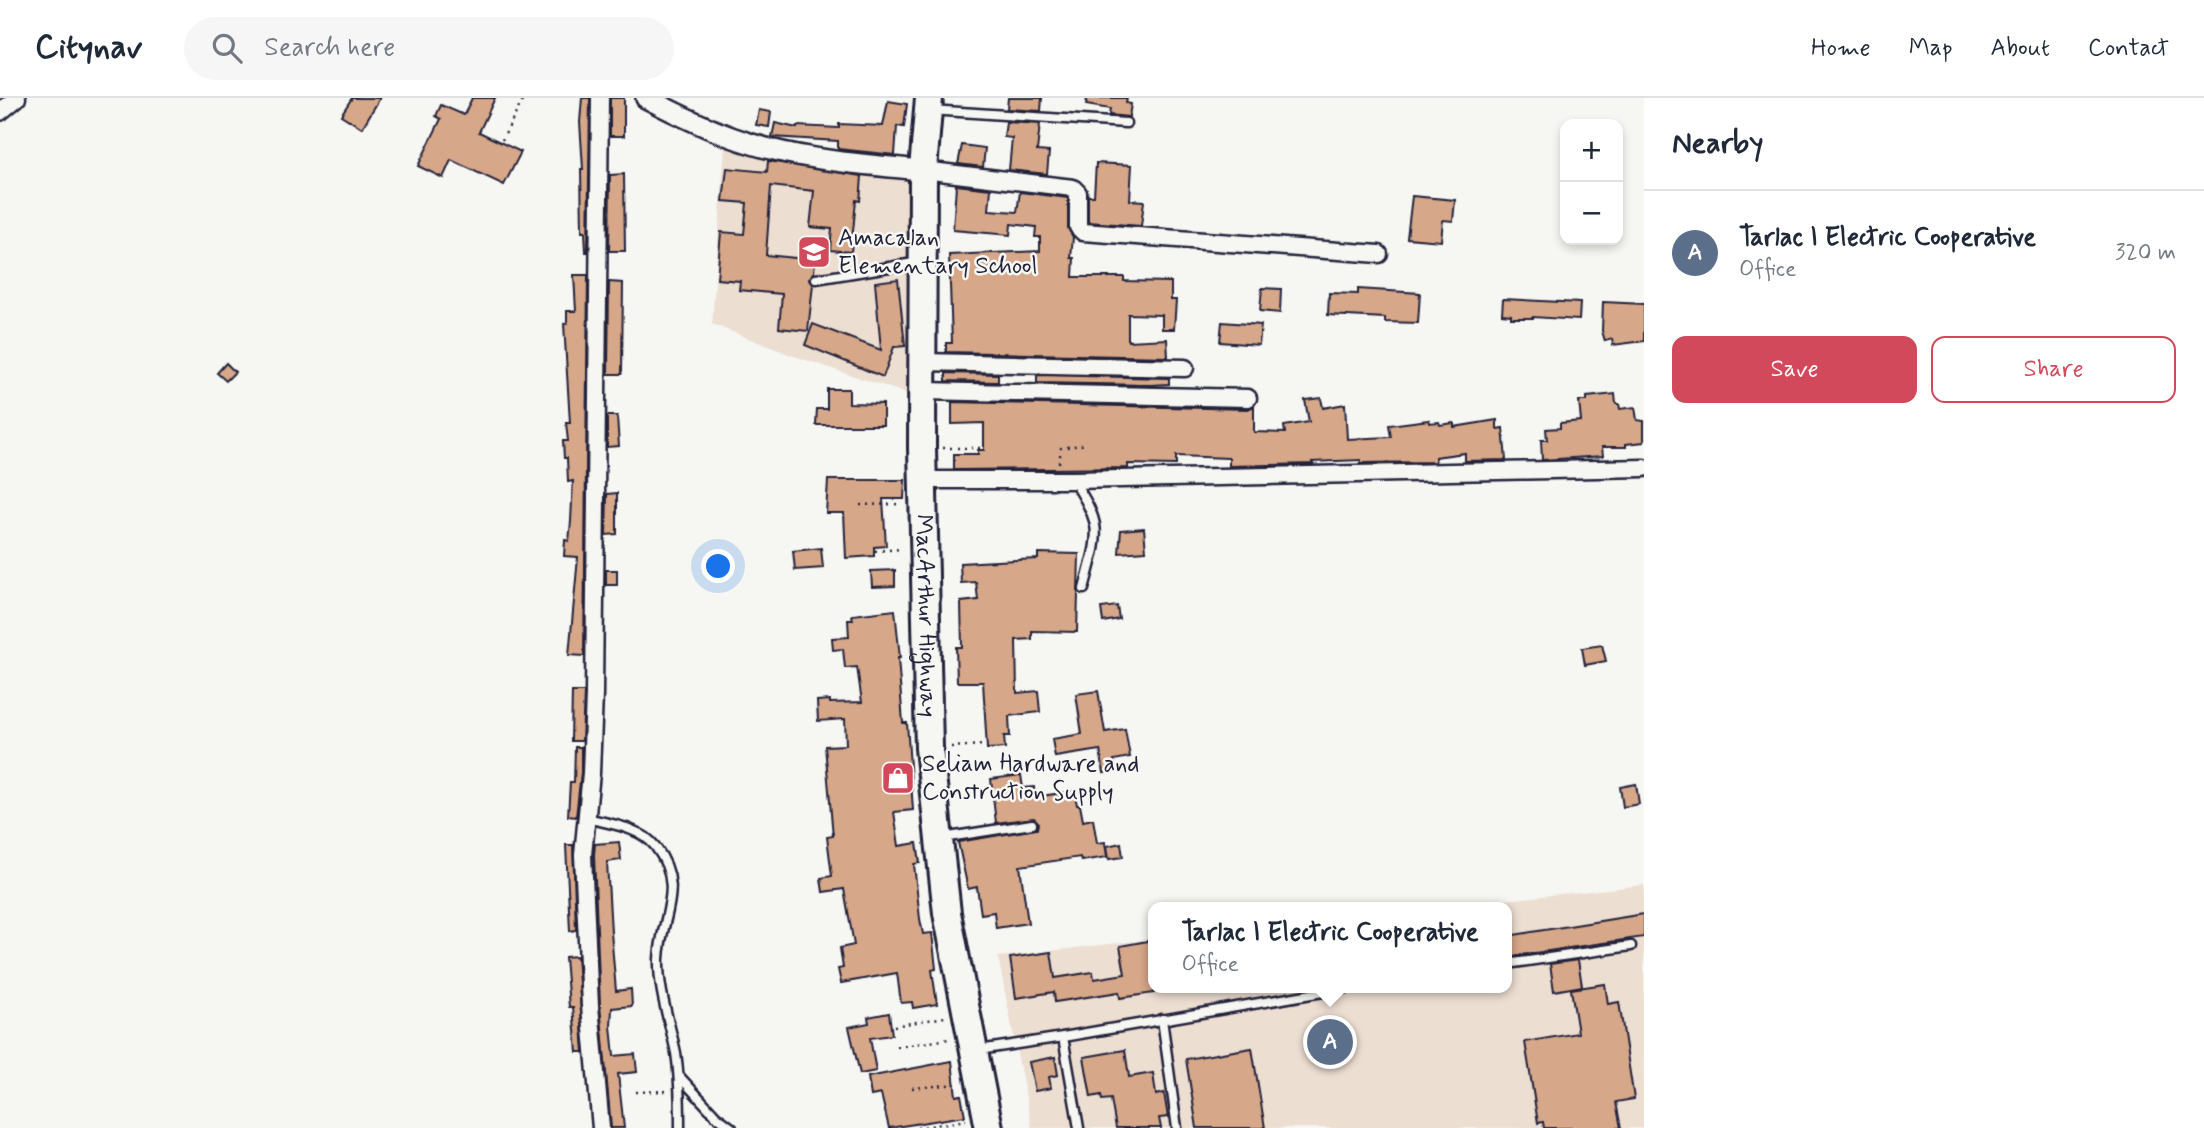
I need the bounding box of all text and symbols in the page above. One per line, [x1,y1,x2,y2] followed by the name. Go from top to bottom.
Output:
[184,17,674,80] search box
[35,26,142,70] text: Citynav
[208,29,246,67] icon: search
[264,31,395,65] text: Search here
[1811,33,1871,64] text: Home
[1909,33,1953,64] text: Map
[1991,33,2050,64] text: About
[2088,33,2169,64] text: Contact
[1560,119,1623,245] map controls
[1560,119,1623,182] button: +
[1672,124,1763,163] text: Nearby
[1560,182,1623,245] button: −
[1739,221,2036,255] text: Tarlac I Electric Cooperative
[838,223,1037,282] place label: Amacalan Elementary School
[795,233,833,271] school or university icon: Amacalan Elementary School
[1687,238,1703,268] text: A
[2115,238,2176,268] text: 320 m
[1739,255,1796,285] text: Office
[1672,336,1917,403] button: Save
[1931,336,2176,403] button: Share
[908,514,944,718] street label: MacArthur Highway
[701,549,735,583] your location
[922,749,1139,808] place label: Seliam Hardware and Construction Supply
[879,759,917,797] shop icon: Seliam Hardware and Construction Supply
[1148,902,1512,993] popup
[1181,916,1479,950] text: Tarlac I Electric Cooperative
[1181,950,1239,980] text: Office
[1307,1016,1353,1068] pin: A

